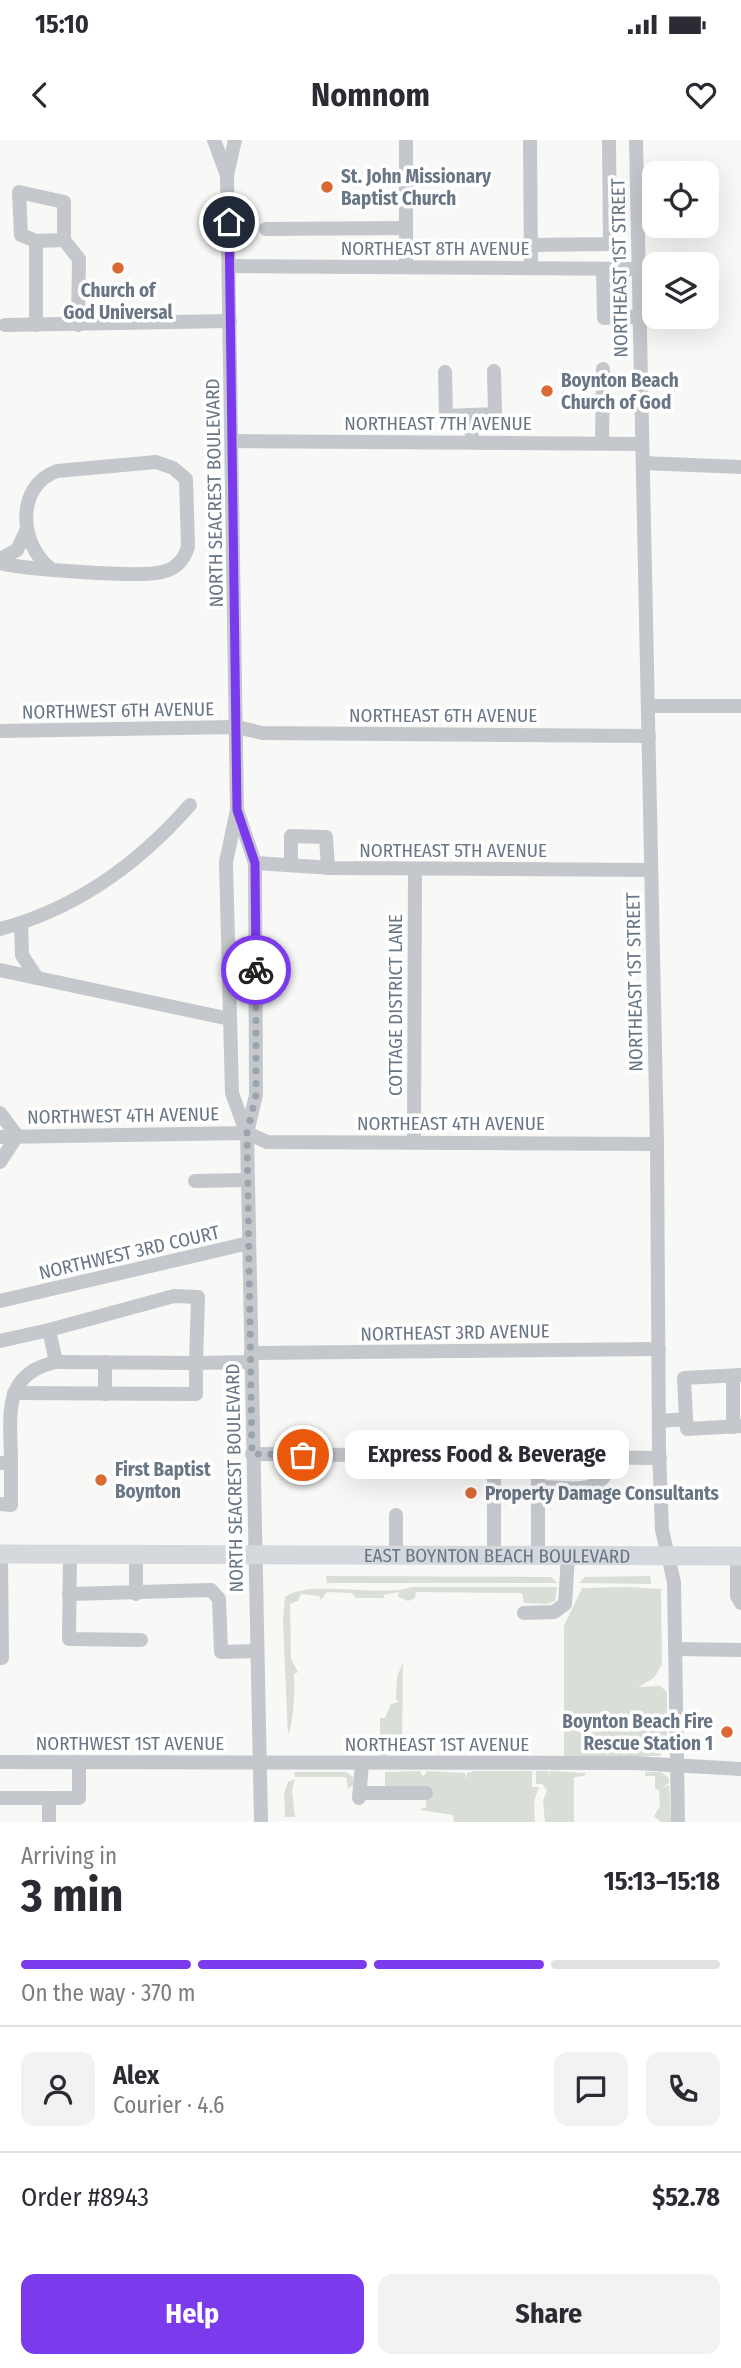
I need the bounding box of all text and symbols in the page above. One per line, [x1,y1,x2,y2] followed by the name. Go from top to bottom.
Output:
[35,9,89,40] text: 15:10
[21,76,59,114] icon: back
[311,76,430,114] text: Nomnom
[682,76,720,114] icon: heart
[642,161,719,329] map controls
[642,161,719,238] button: locate
[341,165,492,210] place label: St. John Missionary Baptist Church
[606,178,633,358] street label: NORTHEAST 1ST STREET
[319,179,335,195] marker: St. John Missionary Baptist Church
[199,192,259,252] pin
[210,203,248,241] icon: home
[341,237,529,260] street label: NORTHEAST 8TH AVENUE
[642,252,719,329] button: layers
[110,260,126,276] marker: Church of God Universal
[63,279,174,324] place label: Church of God Universal
[561,369,679,414] place label: Boynton Beach Church of God
[201,378,228,608] street label: NORTH SEACREST BOULEVARD
[539,383,555,399] marker: Boynton Beach Church of God
[344,412,532,435] street label: NORTHEAST 7TH AVENUE
[22,697,214,724] street label: NORTHWEST 6TH AVENUE
[349,704,537,727] street label: NORTHEAST 6TH AVENUE
[359,839,547,862] street label: NORTHEAST 5TH AVENUE
[621,892,648,1072] street label: NORTHEAST 1ST STREET
[384,914,407,1096] street label: COTTAGE DISTRICT LANE
[221,935,291,1005] courier
[237,951,275,989] icon: bike
[27,1102,219,1129] street label: NORTHWEST 4TH AVENUE
[357,1112,545,1135] street label: NORTHEAST 4TH AVENUE
[37,1220,222,1284] street label: NORTHWEST 3RD COURT
[360,1319,550,1346] street label: NORTHEAST 3RD AVENUE
[221,1363,248,1593] street label: NORTH SEACREST BOULEVARD
[273,1425,333,1485] pin
[345,1430,628,1480] callout: Express Food & Beverage
[284,1436,322,1474] icon: bag
[368,1440,606,1468] text: Express Food & Beverage
[115,1458,211,1503] place label: First Baptist Boynton
[93,1472,109,1488] marker: First Baptist Boynton
[485,1482,720,1505] place label: Property Damage Consultants
[463,1485,479,1501] marker: Property Damage Consultants
[364,1544,630,1568] street label: EAST BOYNTON BEACH BOULEVARD
[562,1710,713,1755] place label: Boynton Beach Fire Rescue Station 1
[719,1724,735,1740] marker: Boynton Beach Fire Rescue Station 1
[36,1732,224,1755] street label: NORTHWEST 1ST AVENUE
[345,1733,529,1756] street label: NORTHEAST 1ST AVENUE
[21,1842,117,1870] text: Arriving in
[604,1866,720,1897] text: 15:13–15:18
[21,1868,123,1923] text: 3 min
[21,1979,195,2007] text: On the way · 370 m
[21,2052,95,2126] button: person
[554,2052,628,2126] button: chat
[646,2052,720,2126] button: phone
[113,2060,159,2091] text: Alex
[113,2091,224,2119] text: Courier · 4.6
[21,2182,149,2213] text: Order #8943
[652,2182,720,2213] text: $52.78
[21,2274,364,2354] button: Help
[378,2274,720,2354] button: Share

